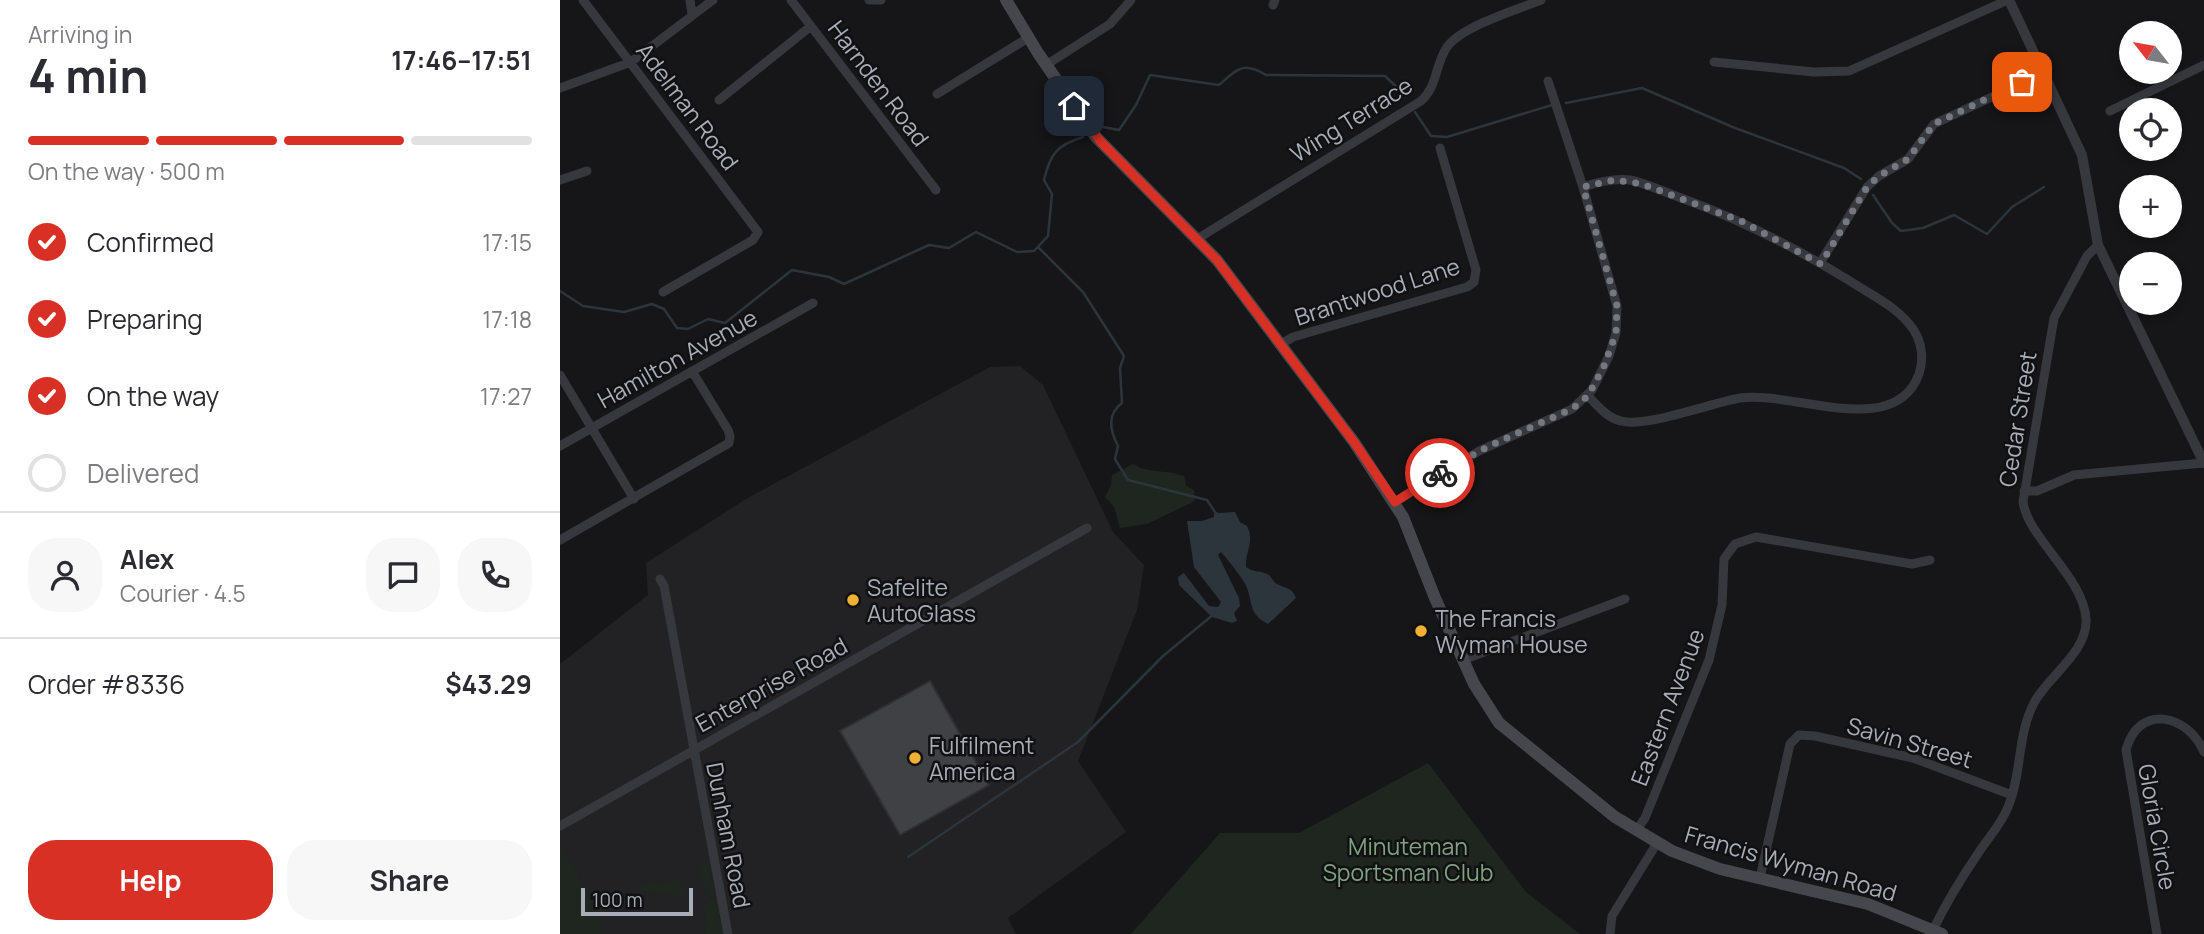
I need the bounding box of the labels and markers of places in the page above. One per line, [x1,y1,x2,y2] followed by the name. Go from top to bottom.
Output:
[1992,52,2052,112] pin
[1044,76,1104,136] pin
[867,571,976,629] place label: Safelite AutoGlass
[845,592,861,608] marker: Safelite AutoGlass
[1435,602,1588,660] place label: The Francis Wyman House
[1413,623,1429,639] marker: The Francis Wyman House
[929,729,1034,787] place label: Fulfilment America
[907,750,923,766] marker: Fulfilment America

